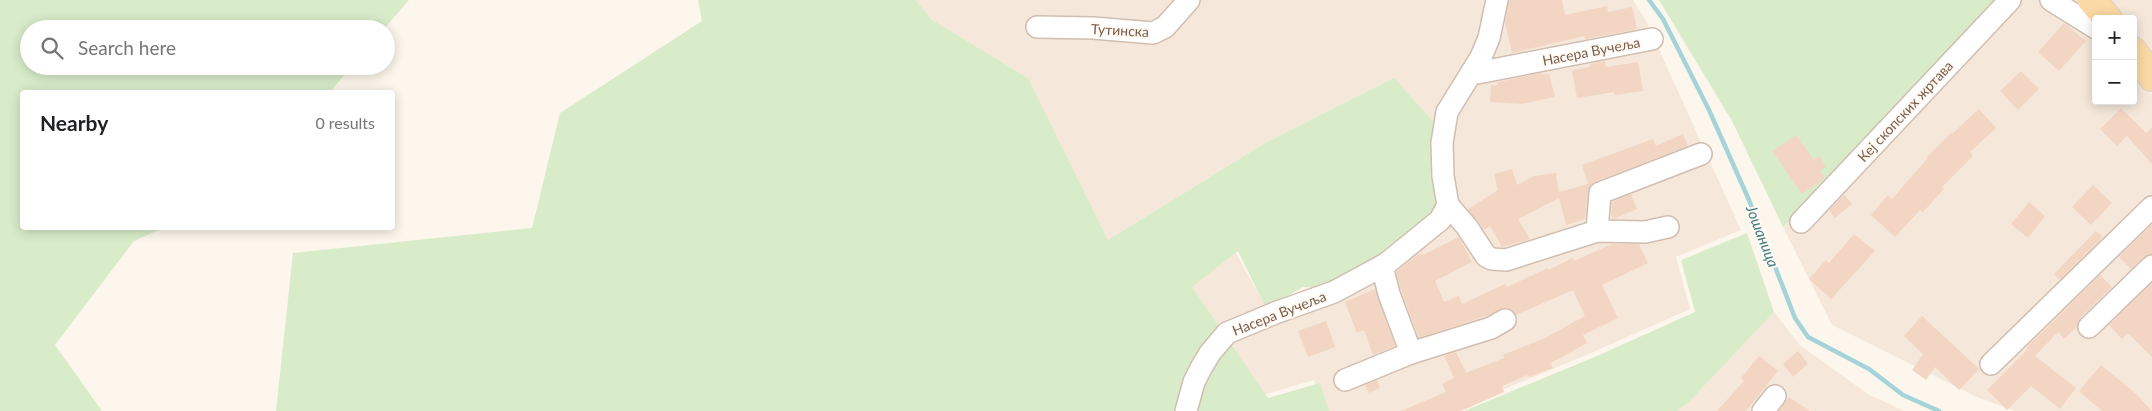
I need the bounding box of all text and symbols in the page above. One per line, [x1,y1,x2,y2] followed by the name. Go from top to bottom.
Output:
[2092,15,2137,105] map controls
[2092,15,2137,60] button: +
[20,20,395,75] search box
[1091,20,1150,40] street label: Тутинска
[1541,33,1641,69] street label: Насера Вучеља
[38,34,66,62] icon: search
[78,36,176,59] text: Search here
[1854,57,1956,165] street label: Кеј скопских жртава
[2092,60,2137,105] button: −
[40,110,108,135] text: Nearby
[315,113,375,132] text: 0 results
[1743,202,1783,270] water label: Јошаница
[1230,287,1328,339] street label: Насера Вучеља

